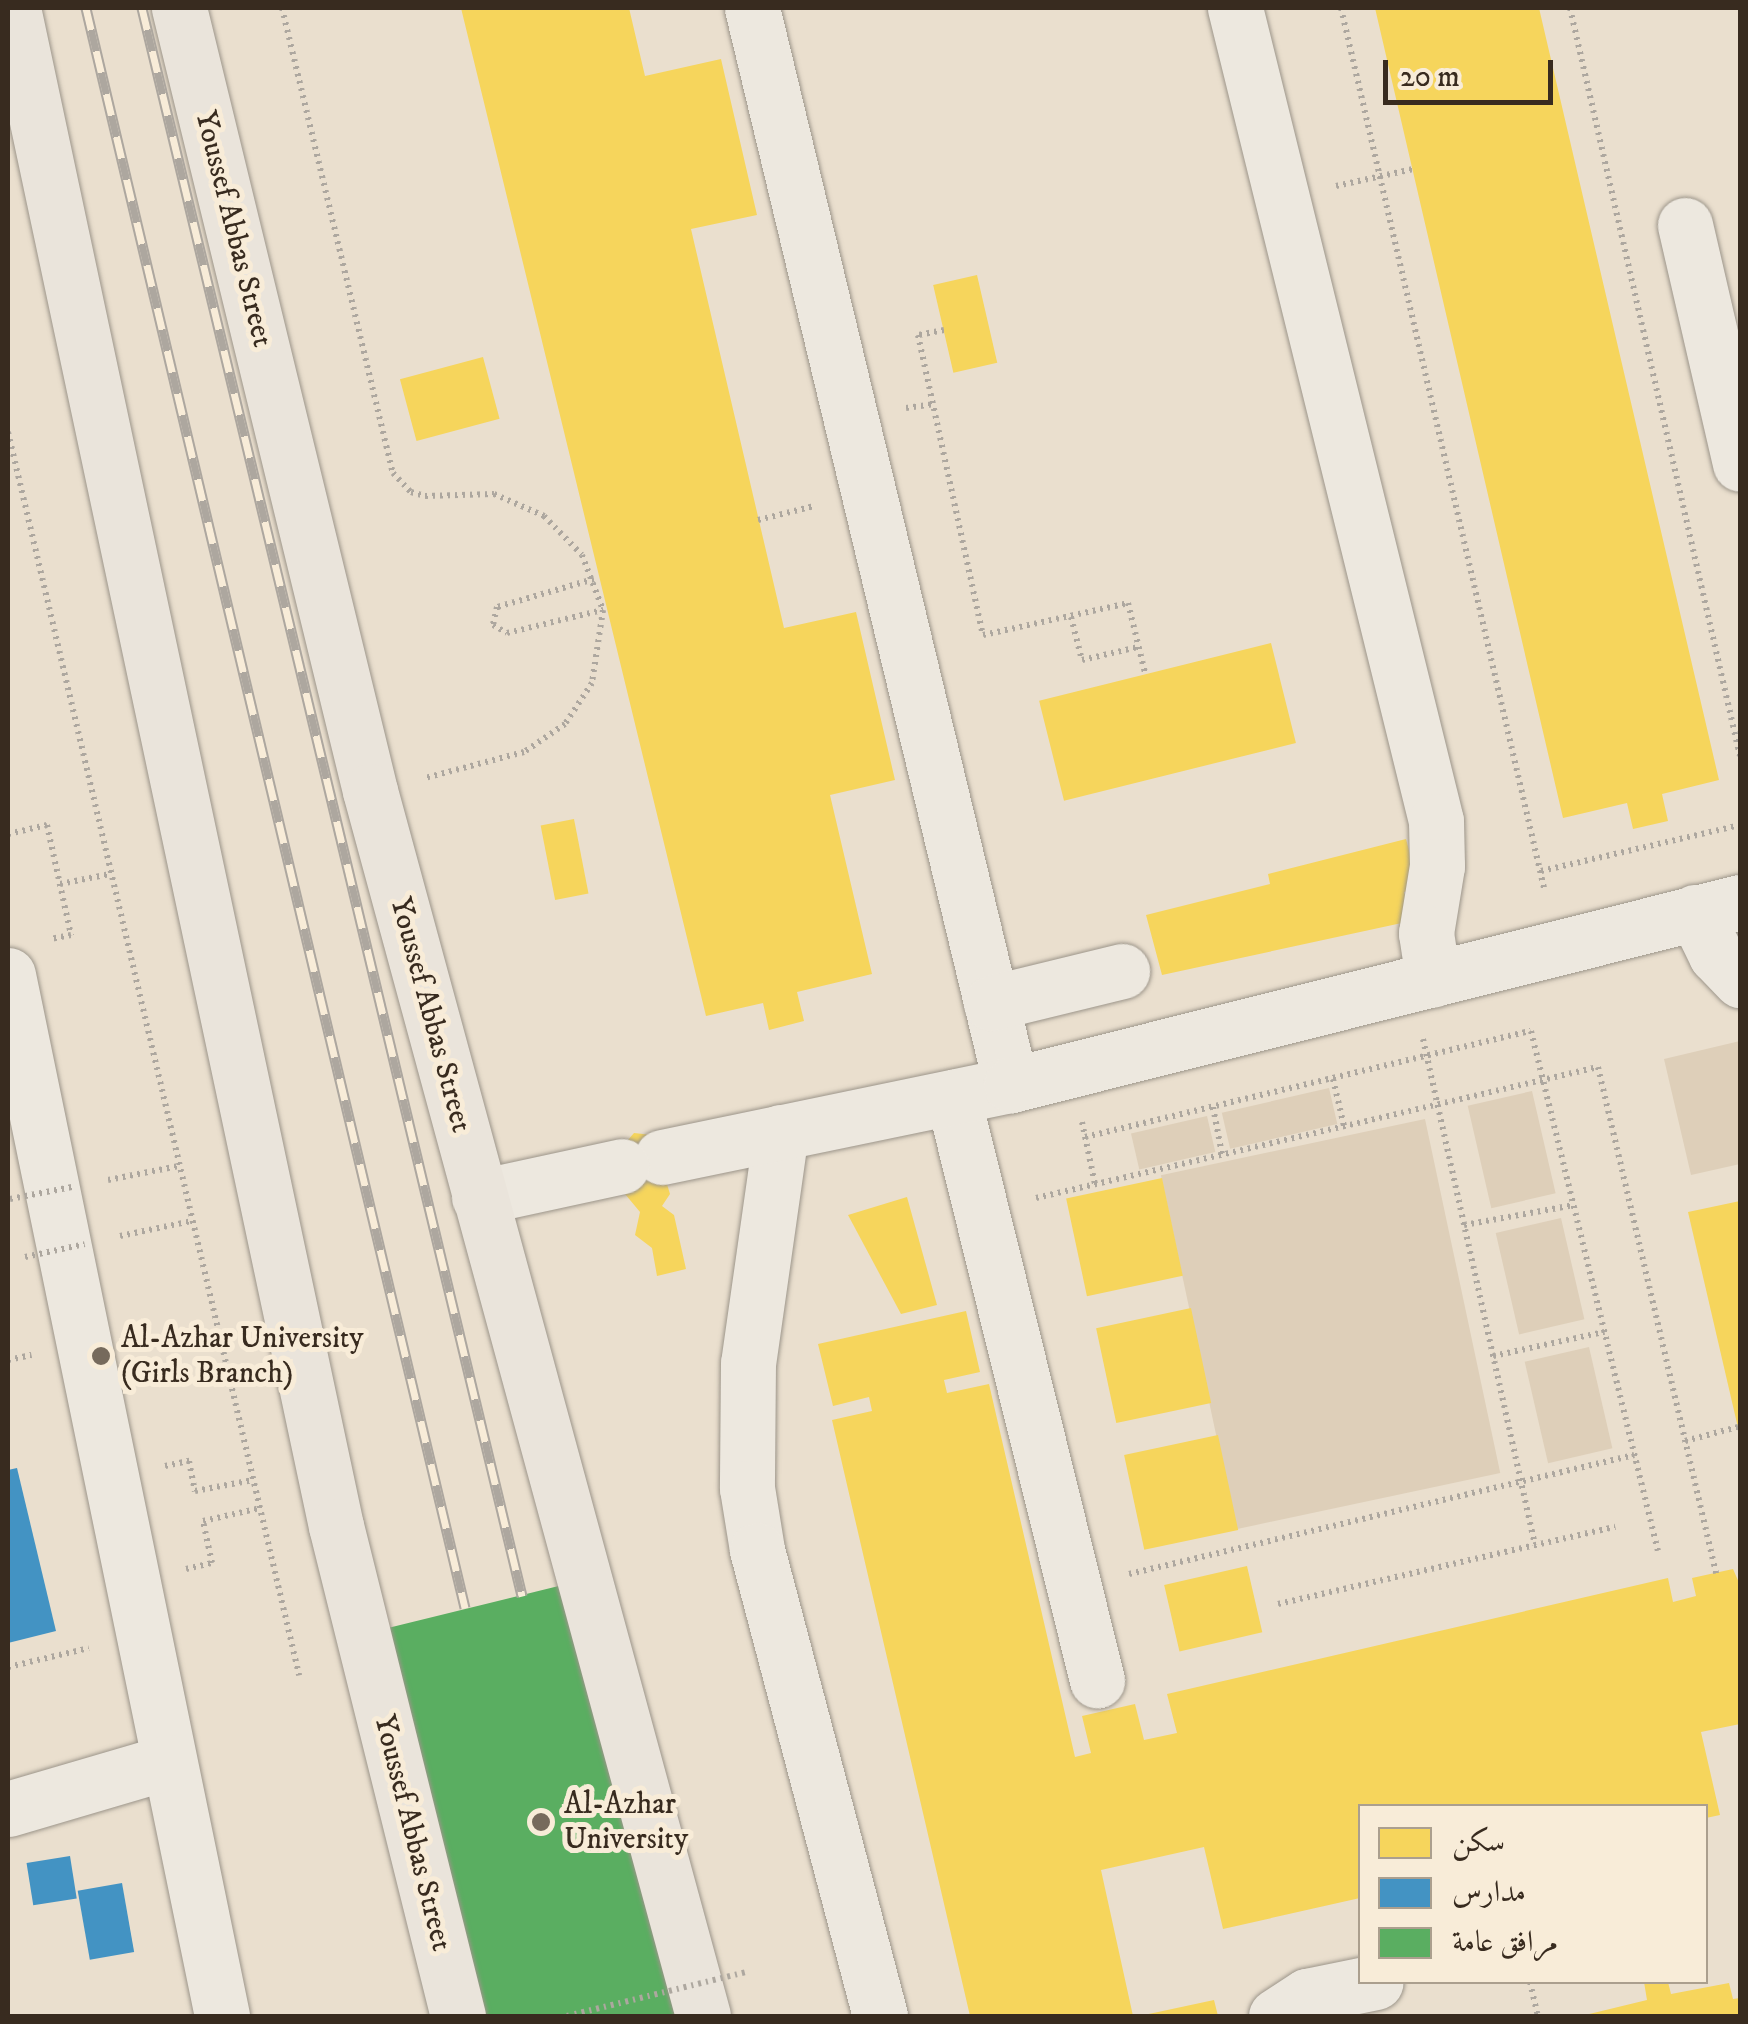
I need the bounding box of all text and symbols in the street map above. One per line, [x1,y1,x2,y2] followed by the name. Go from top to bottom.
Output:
[1388,40,1558,102] scale bar
[1400,59,1460,96] text: 20 m
[186,107,280,351] street label: Youssef Abbas Street
[381,894,479,1136] street label: Youssef Abbas Street
[121,1321,364,1392] place label: Al-Azhar University (Girls Branch)
[90,1345,112,1367] marker: Al-Azhar University (Girls Branch)
[365,1711,459,1955] street label: Youssef Abbas Street
[564,1787,688,1858] place label: Al-Azhar University
[1358,1804,1708,1984] legend
[528,1809,554,1835] marker: Al-Azhar University
[1452,1824,1505,1861] text: سكن
[1452,1874,1526,1911] text: مدارس
[1452,1924,1558,1961] text: مرافق عامة

